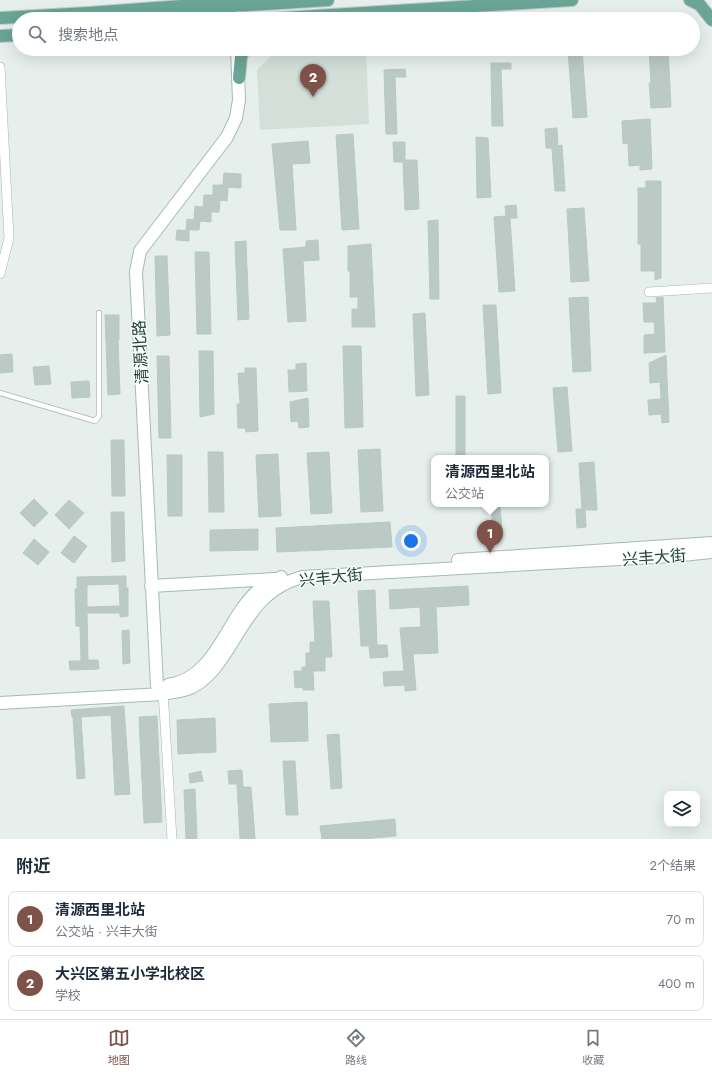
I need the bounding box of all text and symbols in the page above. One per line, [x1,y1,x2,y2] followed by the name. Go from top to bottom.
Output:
[12,12,700,56] search box
[26,23,48,45] icon: search
[58,24,118,46] text: 搜索地点
[300,64,326,97] pin: 2
[127,319,154,385] street label: 清源北路
[431,455,549,507] popup
[445,461,535,483] text: 清源西里北站
[445,484,484,503] text: 公交站
[477,520,503,553] pin: 1
[401,531,421,551] your location
[621,544,687,571] street label: 兴丰大街
[298,563,364,592] street label: 兴丰大街
[664,791,700,827] map controls
[664,791,700,827] button: layers
[16,854,50,878] text: 附近
[650,856,696,875] text: 2个结果
[55,899,145,921] text: 清源西里北站
[27,910,33,929] text: 1
[666,910,695,929] text: 70 m
[55,922,158,941] text: 公交站 · 兴丰大街
[55,963,205,985] text: 大兴区第五小学北校区
[26,974,34,993] text: 2
[658,974,695,993] text: 400 m
[55,986,81,1005] text: 学校
[108,1027,130,1068] tab: 地图
[345,1027,367,1068] tab: 路线
[582,1027,604,1068] tab: 收藏

